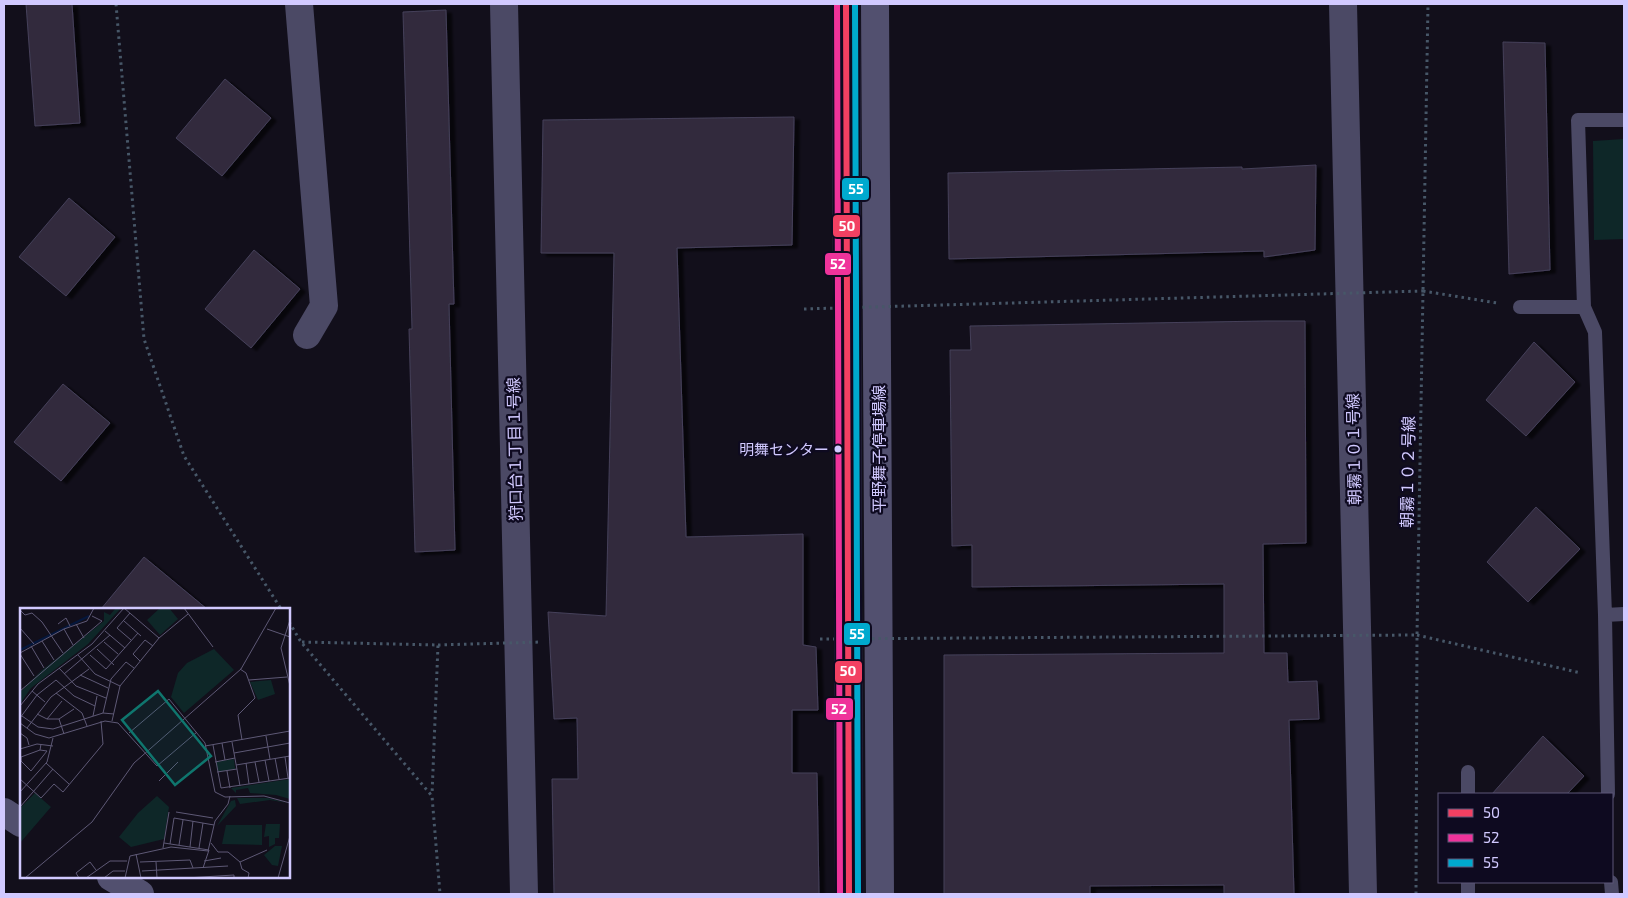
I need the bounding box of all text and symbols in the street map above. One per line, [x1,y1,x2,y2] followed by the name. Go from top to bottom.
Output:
[841,177,870,201] line badge: 55
[848,180,864,197] text: 55
[832,214,861,238] line badge: 50
[839,217,855,234] text: 50
[824,252,852,276] line badge: 52
[830,255,846,272] text: 52
[503,377,525,521] street label: 狩口台１丁目１号線
[869,385,888,513] street label: 平野舞子停車場線
[1343,393,1363,505] street label: 朝霧１０１号線
[1397,416,1417,528] street label: 朝霧１０２号線
[739,440,829,458] place label: 明舞センター
[833,444,843,454] marker: 明舞センター
[20,608,290,878] inset map
[843,622,871,646] line badge: 55
[849,625,865,642] text: 55
[834,660,863,684] line badge: 50
[840,662,856,679] text: 50
[825,697,854,721] line badge: 52
[831,700,847,717] text: 52
[1438,793,1613,883] legend
[1483,803,1500,821] text: 50
[1483,828,1499,846] text: 52
[1483,853,1499,871] text: 55

